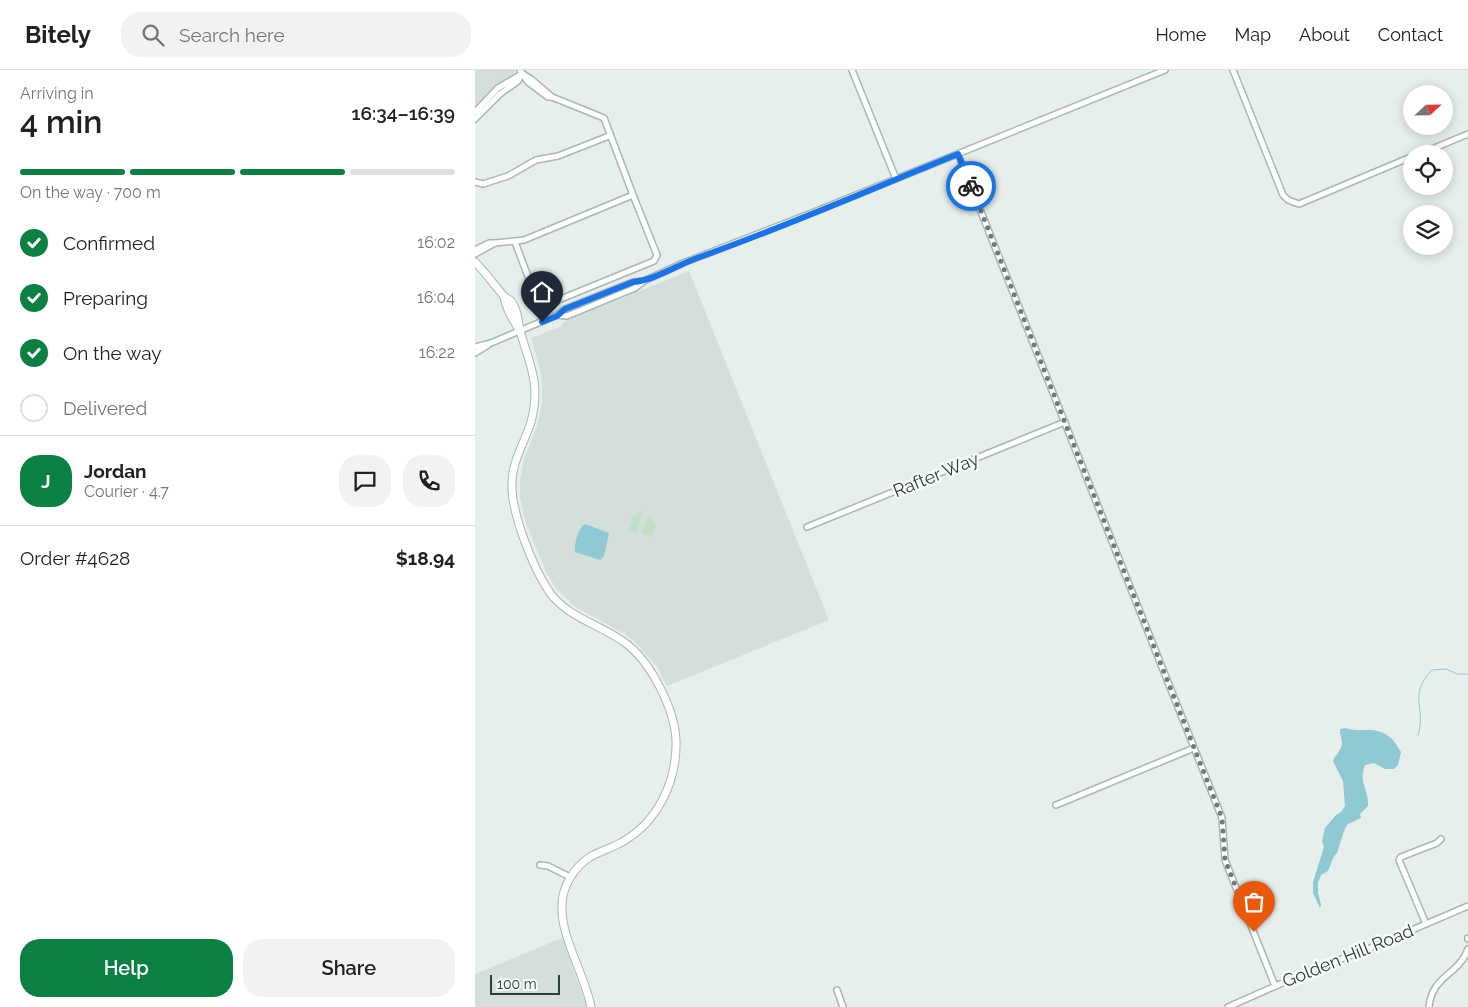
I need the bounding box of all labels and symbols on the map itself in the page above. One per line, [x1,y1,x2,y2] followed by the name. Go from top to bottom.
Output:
[1403,85,1453,135] north arrow
[946,161,996,211] courier
[521,271,563,322] pin
[890,448,982,501] street label: Rafter Way
[1233,881,1275,932] pin
[1279,920,1416,991] street label: Golden Hill Road
[490,972,560,995] scale bar

